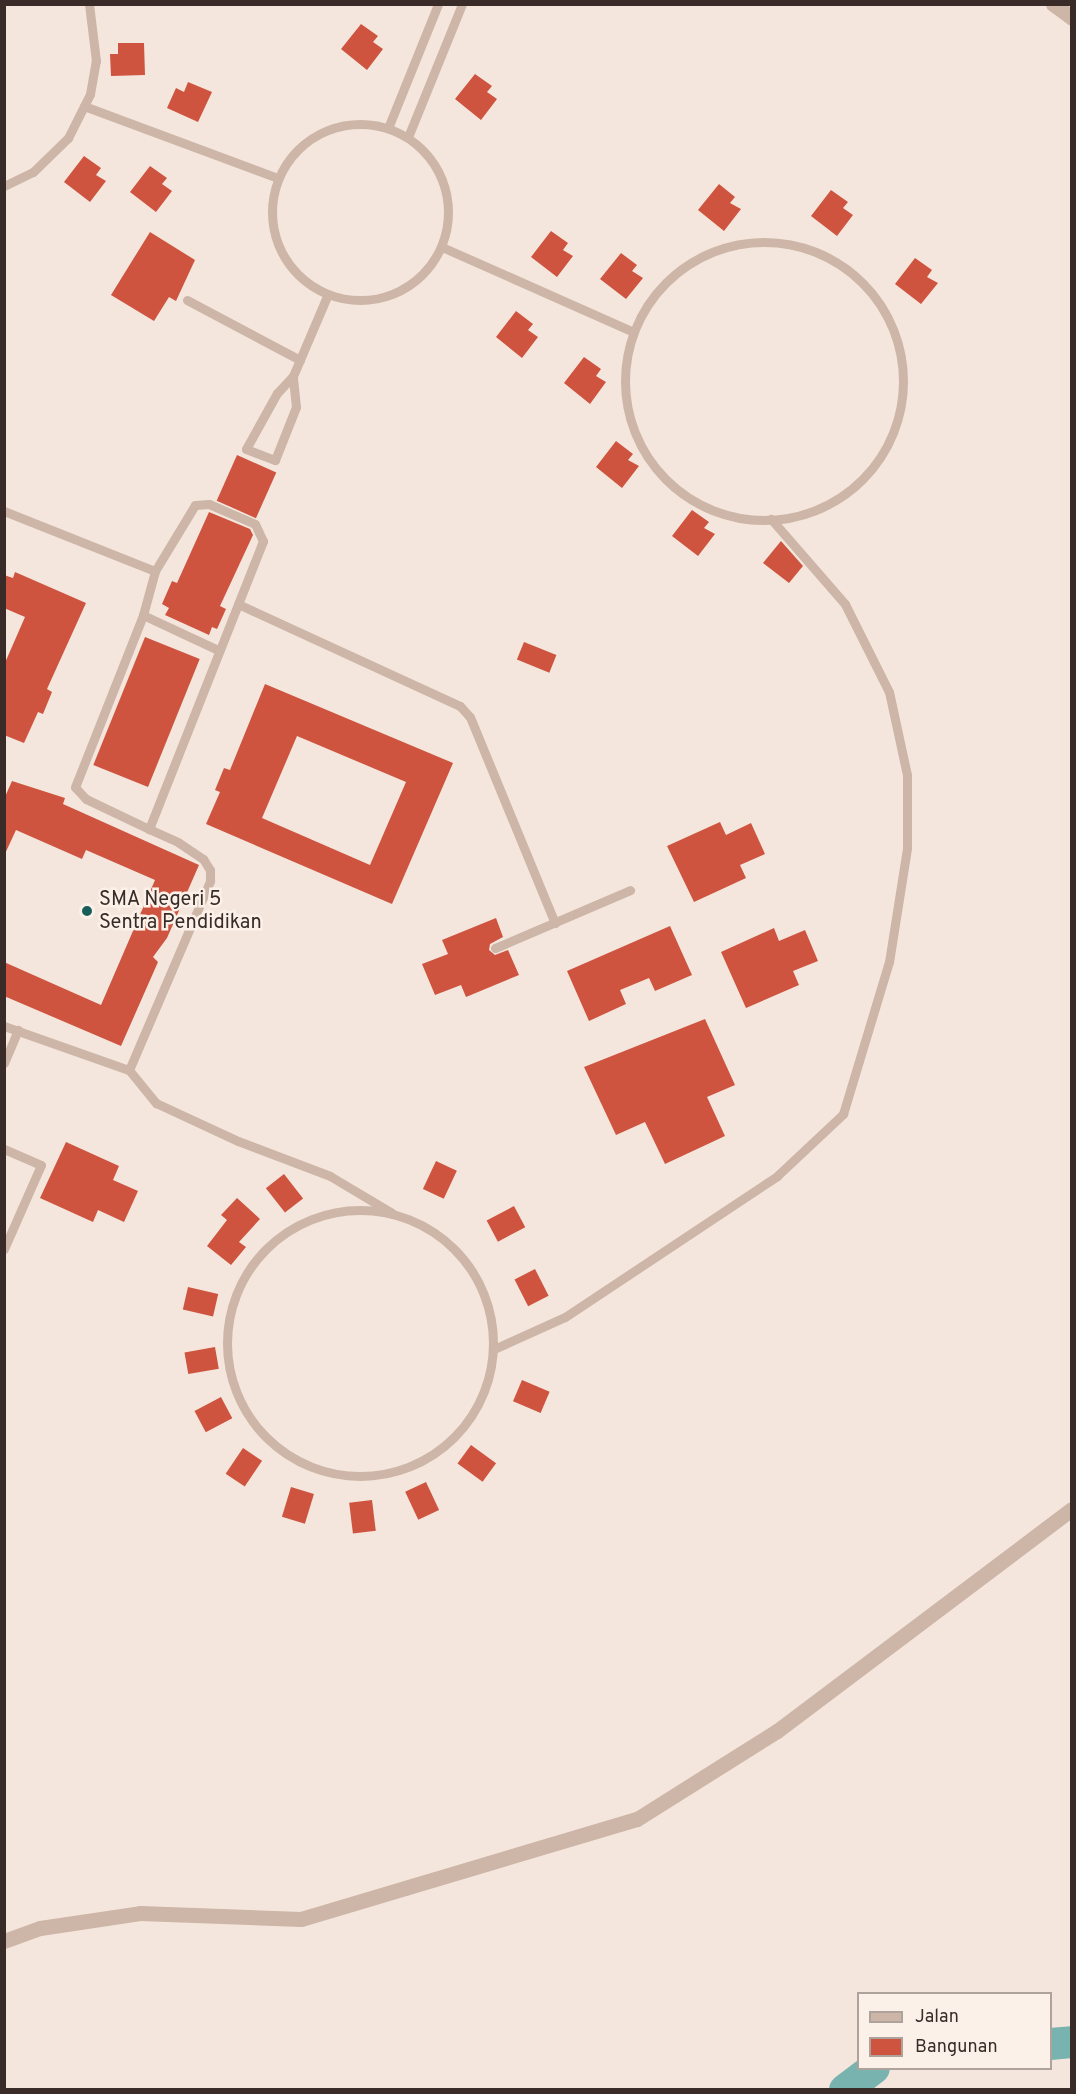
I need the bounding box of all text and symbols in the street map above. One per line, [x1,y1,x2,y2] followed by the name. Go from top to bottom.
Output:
[99,888,262,935] place label: SMA Negeri 5 Sentra Pendidikan
[80,904,94,918] marker: SMA Negeri 5 Sentra Pendidikan
[857,1992,1052,2070] legend
[915,2006,959,2029] text: Jalan
[915,2036,998,2059] text: Bangunan

